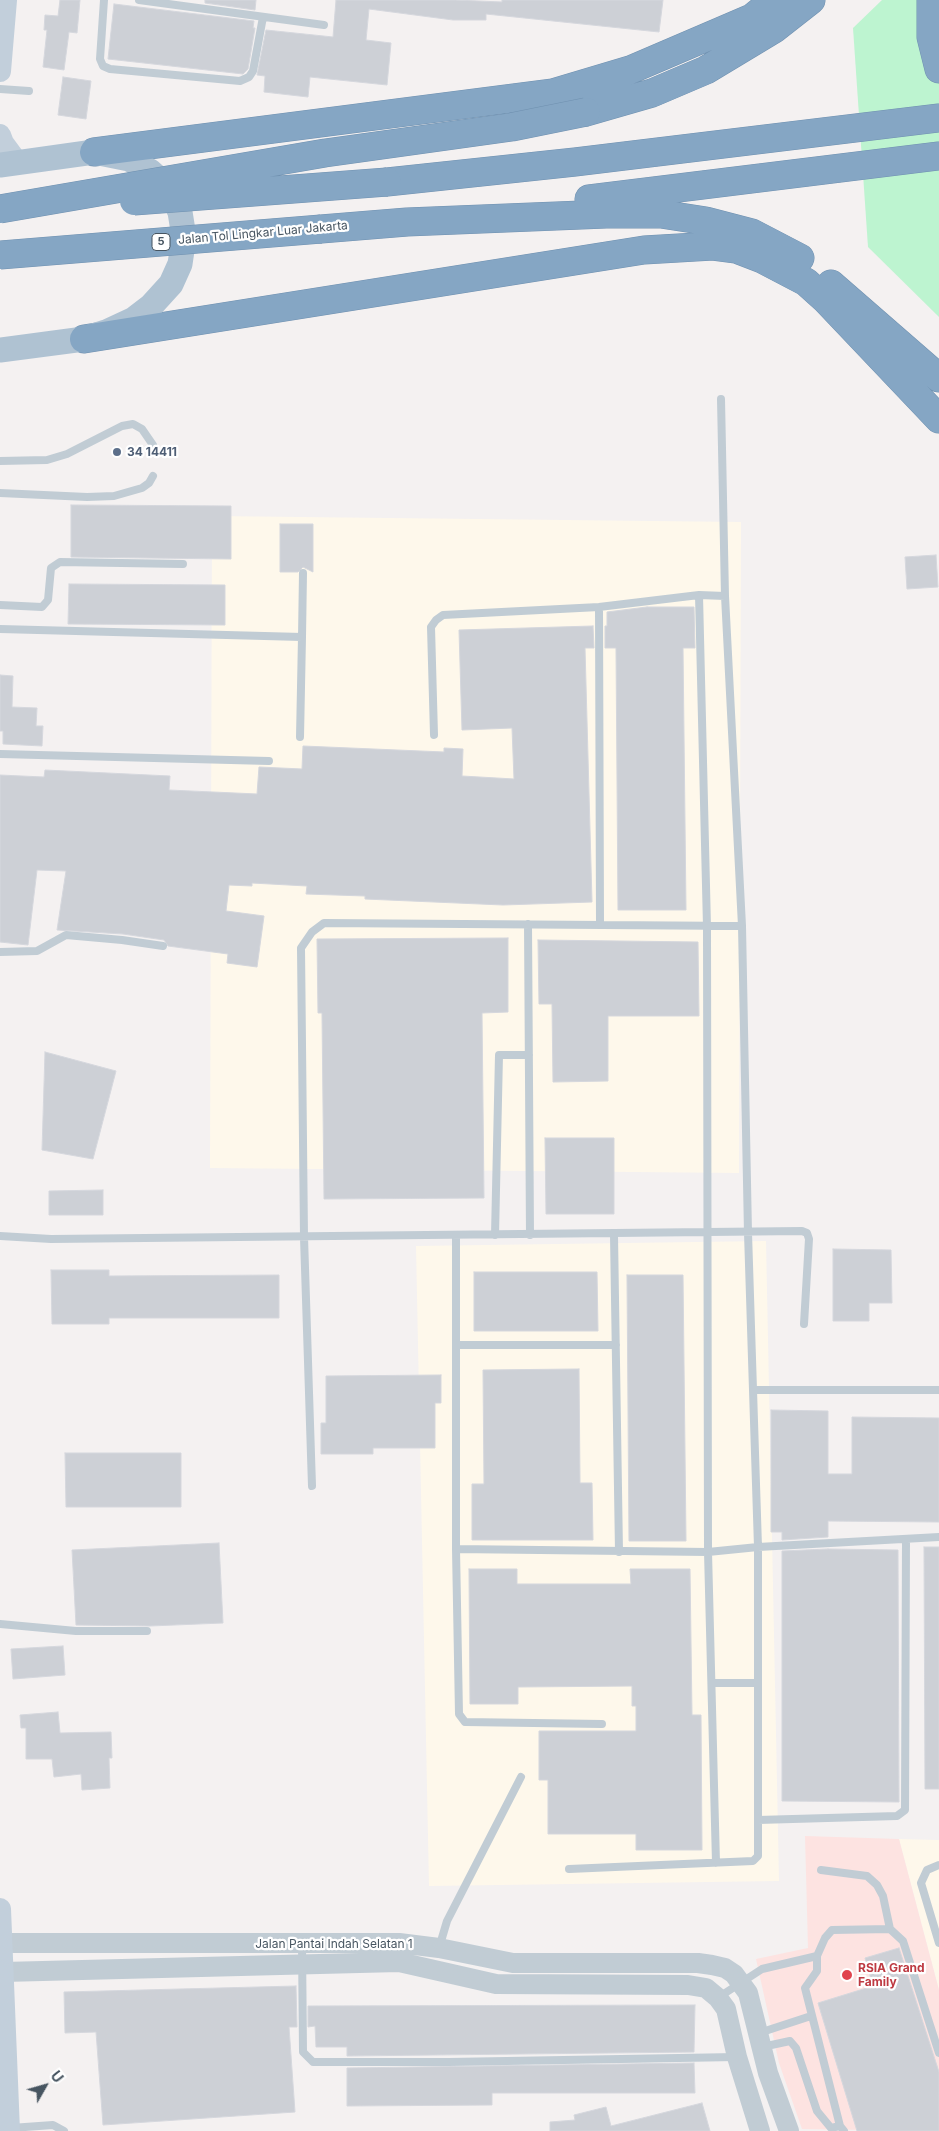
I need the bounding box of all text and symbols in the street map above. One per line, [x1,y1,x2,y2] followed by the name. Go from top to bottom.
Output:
[178,218,348,248] street label: Jalan Tol Lingkar Luar Jakarta
[152,233,170,250] road number: 5
[127,445,177,459] place label: 34 14411
[111,446,123,458] marker: 34 14411
[255,1937,413,1951] street label: Jalan Pantai Indah Selatan 1
[858,1961,925,1989] place label: RSIA Grand Family
[840,1968,854,1982] marker: RSIA Grand Family
[20,2061,70,2111] north arrow
[47,2067,67,2086] text: U

